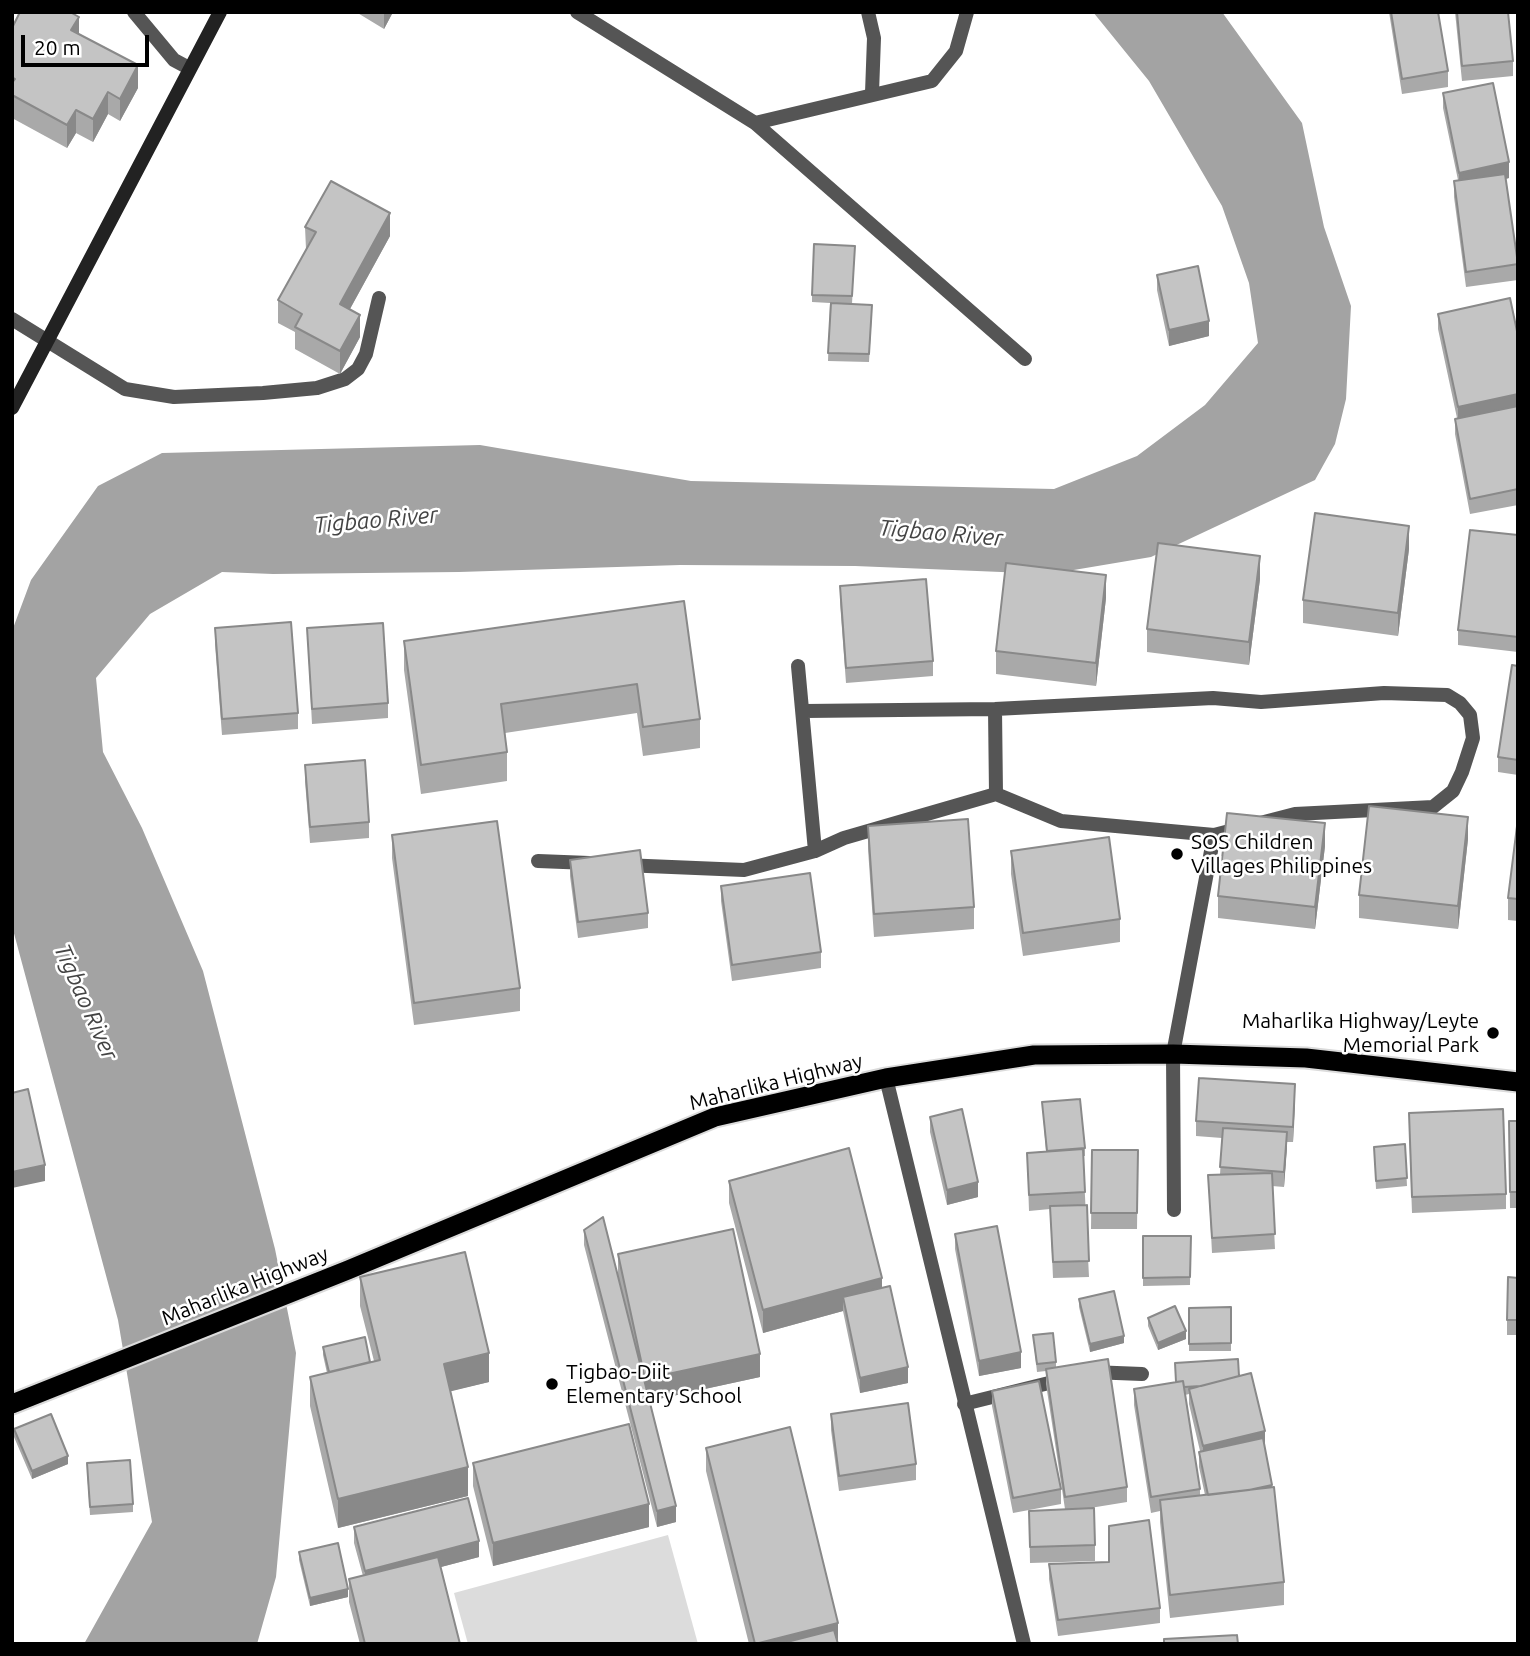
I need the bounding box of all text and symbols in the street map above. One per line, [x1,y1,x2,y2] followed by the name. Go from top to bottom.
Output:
[24,21,152,65] scale bar
[34,35,81,59] text: 20 m
[313,501,439,539] water label: Tigbao River
[878,514,1004,552] water label: Tigbao River
[1191,829,1372,879] place label: SOS Children Villages Philippines
[1169,846,1185,862] marker: SOS Children Villages Philippines
[48,940,124,1064] water label: Tigbao River
[1242,1008,1479,1058] place label: Maharlika Highway/Leyte Memorial Park
[1485,1025,1501,1041] marker: Maharlika Highway/Leyte Memorial Park
[687,1048,865,1116] street label: Maharlika Highway
[158,1241,332,1331] street label: Maharlika Highway
[566,1359,742,1409] place label: Tigbao-Diit Elementary School
[544,1376,560,1392] marker: Tigbao-Diit Elementary School

